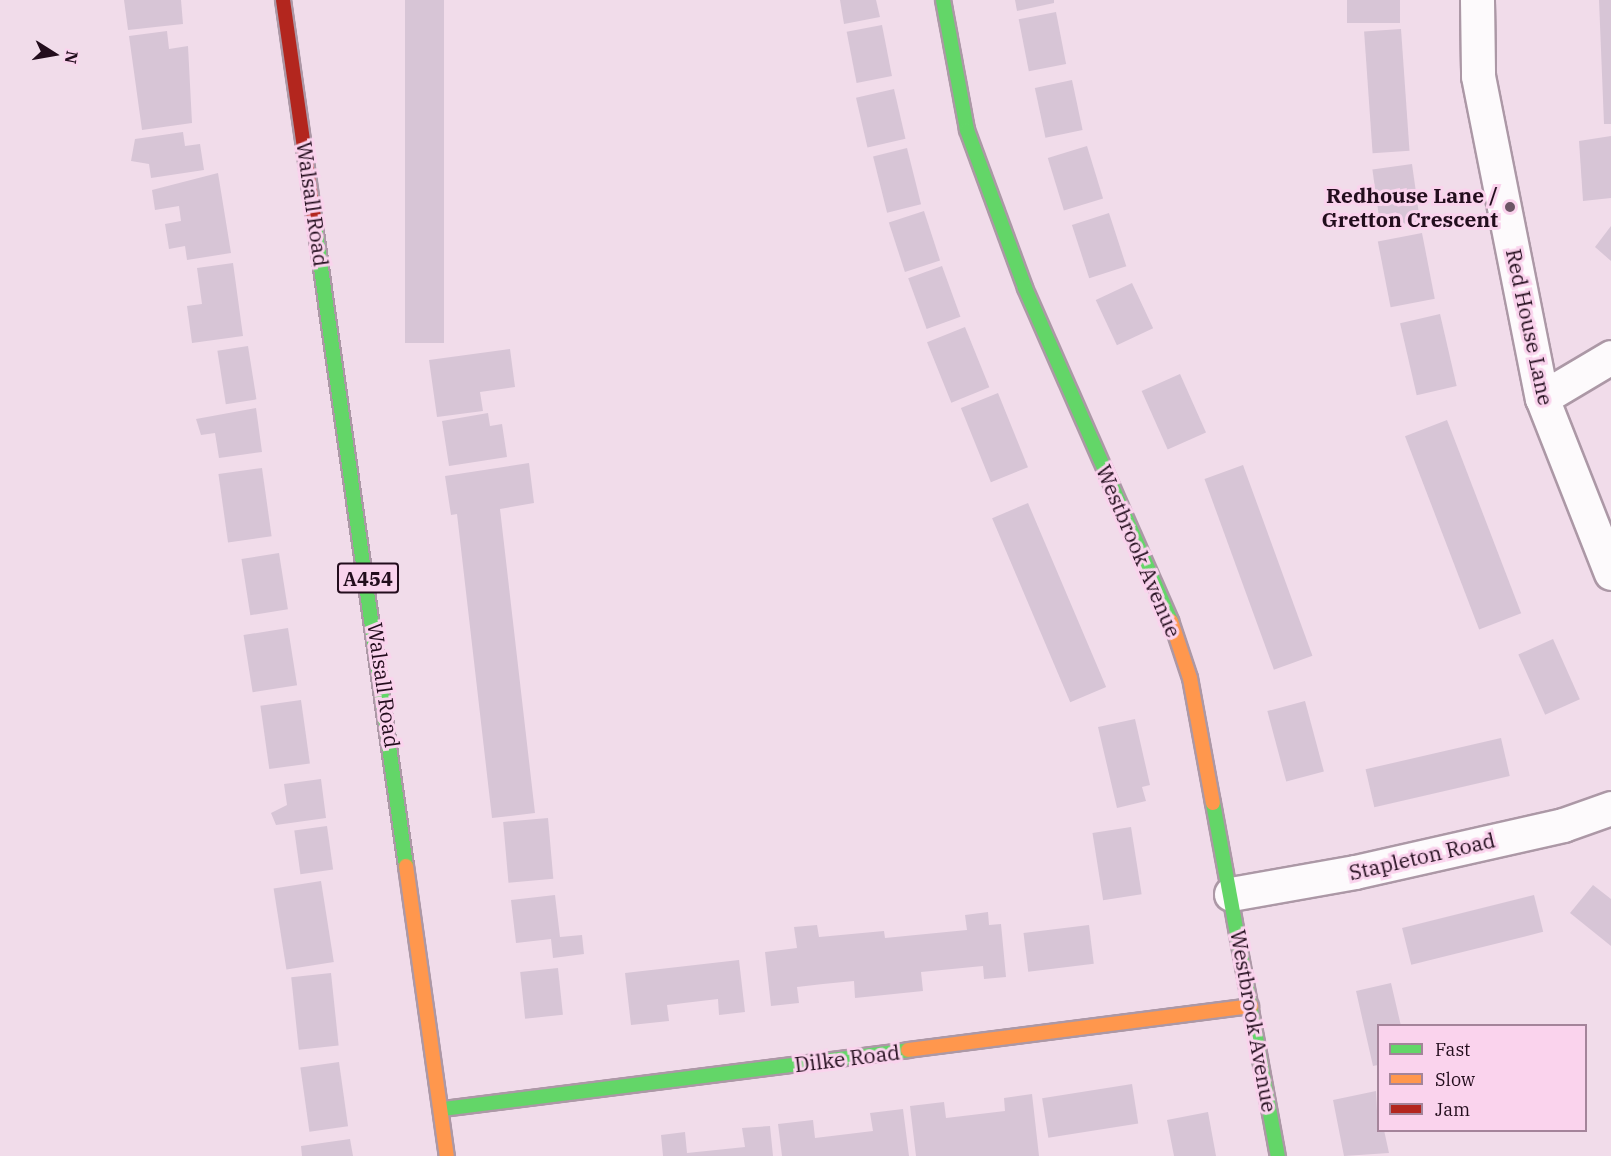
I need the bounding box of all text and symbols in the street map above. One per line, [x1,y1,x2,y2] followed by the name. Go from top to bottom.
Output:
[24,24,84,84] north arrow
[61,49,83,66] text: N
[292,140,334,268] street label: Walsall Road
[1322,182,1498,232] place label: Redhouse Lane / Gretton Crescent
[1503,200,1517,214] marker: Redhouse Lane / Gretton Crescent
[1501,246,1559,408] street label: Red House Lane
[1091,461,1187,641] street label: Westbrook Avenue
[336,561,400,595] road number: A454
[363,621,405,749] street label: Walsall Road
[1346,827,1498,885] street label: Stapleton Road
[1226,928,1282,1114] street label: Westbrook Avenue
[1377,1024,1587,1132] legend
[1435,1038,1470,1061] text: Fast
[793,1039,901,1077] street label: Dilke Road
[1435,1068,1475,1091] text: Slow
[1435,1098,1470,1121] text: Jam

